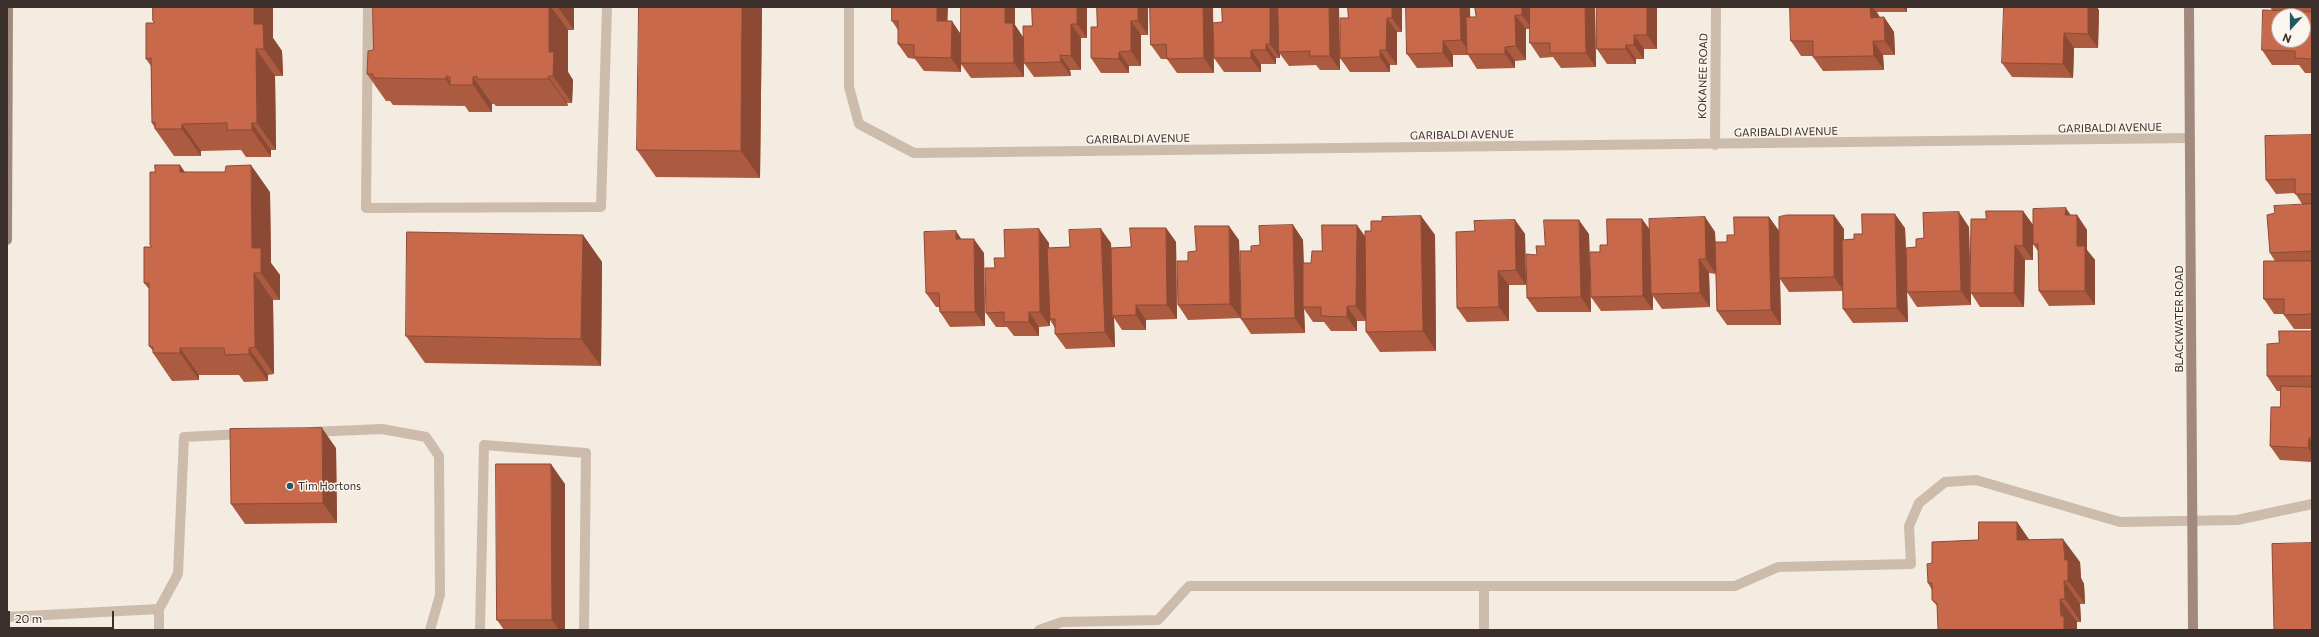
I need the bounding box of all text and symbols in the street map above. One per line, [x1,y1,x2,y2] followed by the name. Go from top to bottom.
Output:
[2271,8,2311,48] north arrow
[2281,31,2293,46] text: N
[1696,33,1710,119] street label: KOKANEE ROAD
[2058,120,2162,136] street label: GARIBALDI AVENUE
[1734,124,1838,140] street label: GARIBALDI AVENUE
[1410,127,1514,143] street label: GARIBALDI AVENUE
[1086,131,1190,147] street label: GARIBALDI AVENUE
[2172,265,2186,373] street label: BLACKWATER ROAD
[298,479,361,493] place label: Tim Hortons
[285,481,295,491] marker: Tim Hortons
[10,603,116,629] scale bar
[15,611,42,625] text: 20 m

